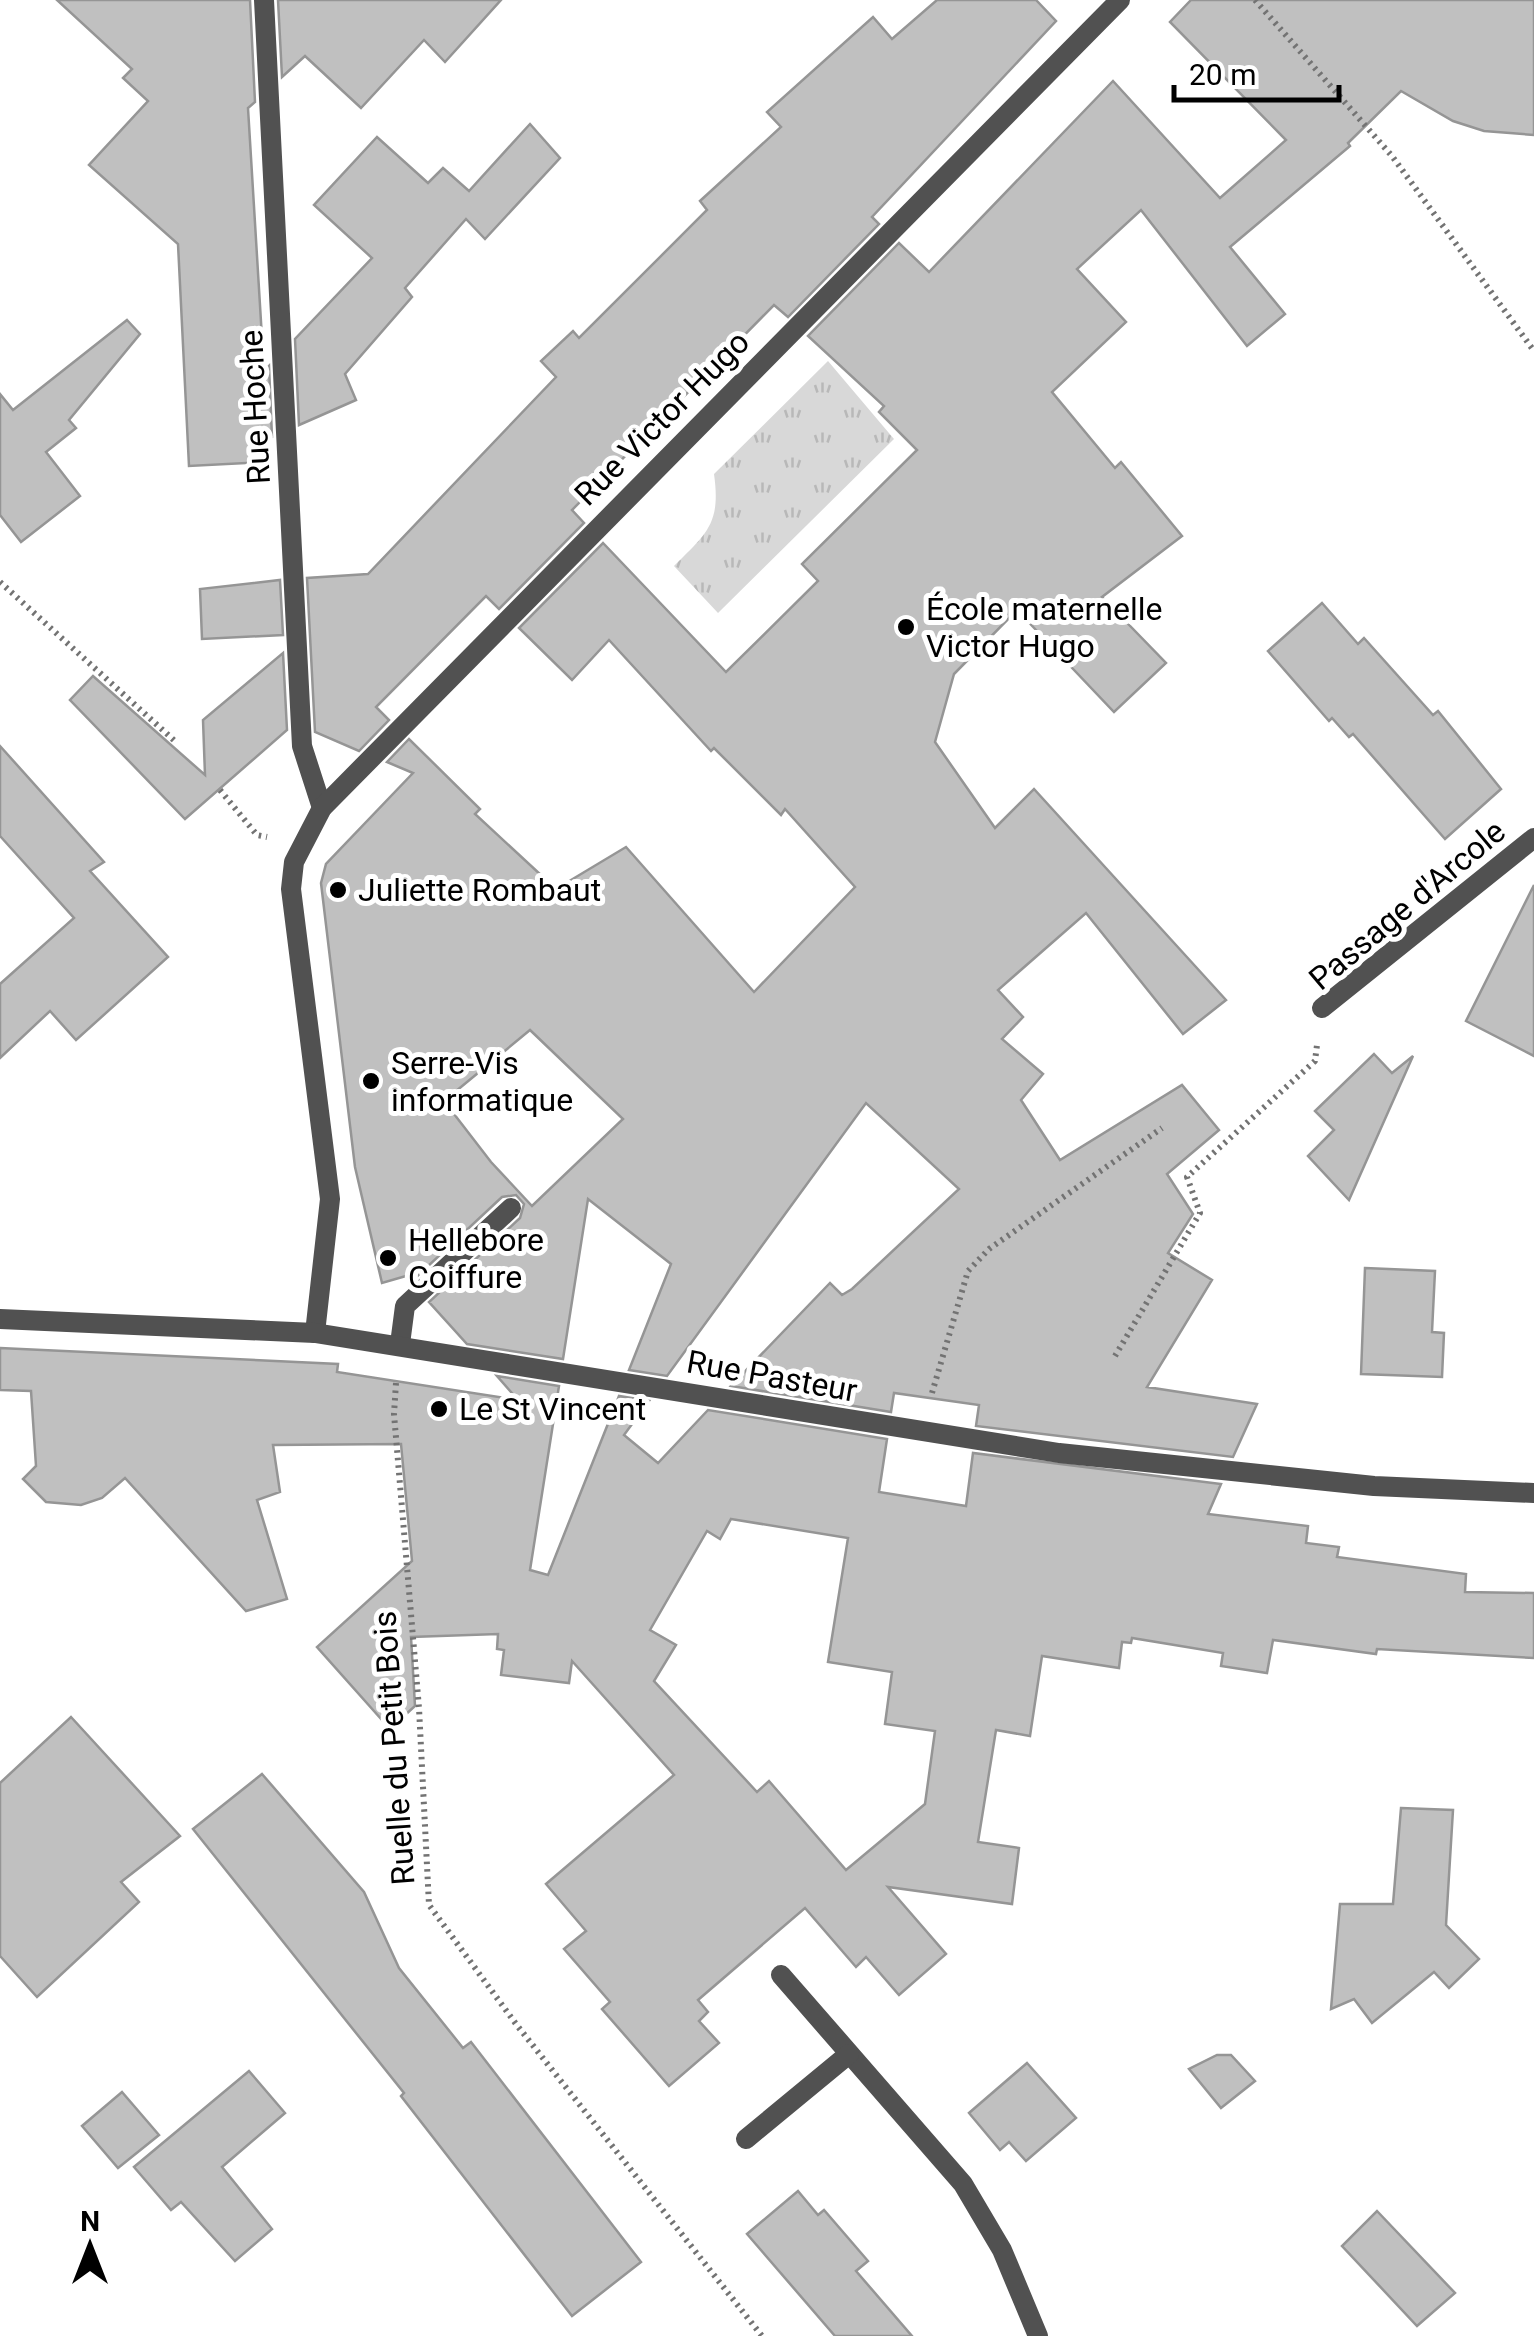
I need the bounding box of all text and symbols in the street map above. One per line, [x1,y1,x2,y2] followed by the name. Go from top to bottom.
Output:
[1174,40,1339,102] scale bar
[1189,57,1256,92] text: 20 m
[567,323,757,513] street label: Rue Victor Hugo
[232,329,278,485] street label: Rue Hoche
[926,590,1163,665] place label: École maternelle Victor Hugo
[895,616,917,638] marker: École maternelle Victor Hugo
[1301,812,1513,998] street label: Passage d'Arcole
[358,871,601,909] place label: Juliette Rombaut
[327,879,349,901] marker: Juliette Rombaut
[391,1044,573,1119] place label: Serre-Vis informatique
[360,1070,382,1092] marker: Serre-Vis informatique
[408,1221,544,1296] place label: Hellebore Coiffure
[377,1247,399,1269] marker: Hellebore Coiffure
[684,1342,860,1410] street label: Rue Pasteur
[459,1390,646,1428] place label: Le St Vincent
[428,1398,450,1420] marker: Le St Vincent
[365,1610,423,1886] street label: Ruelle du Petit Bois
[40,2196,140,2296] north arrow
[80,2205,100,2238] text: N

